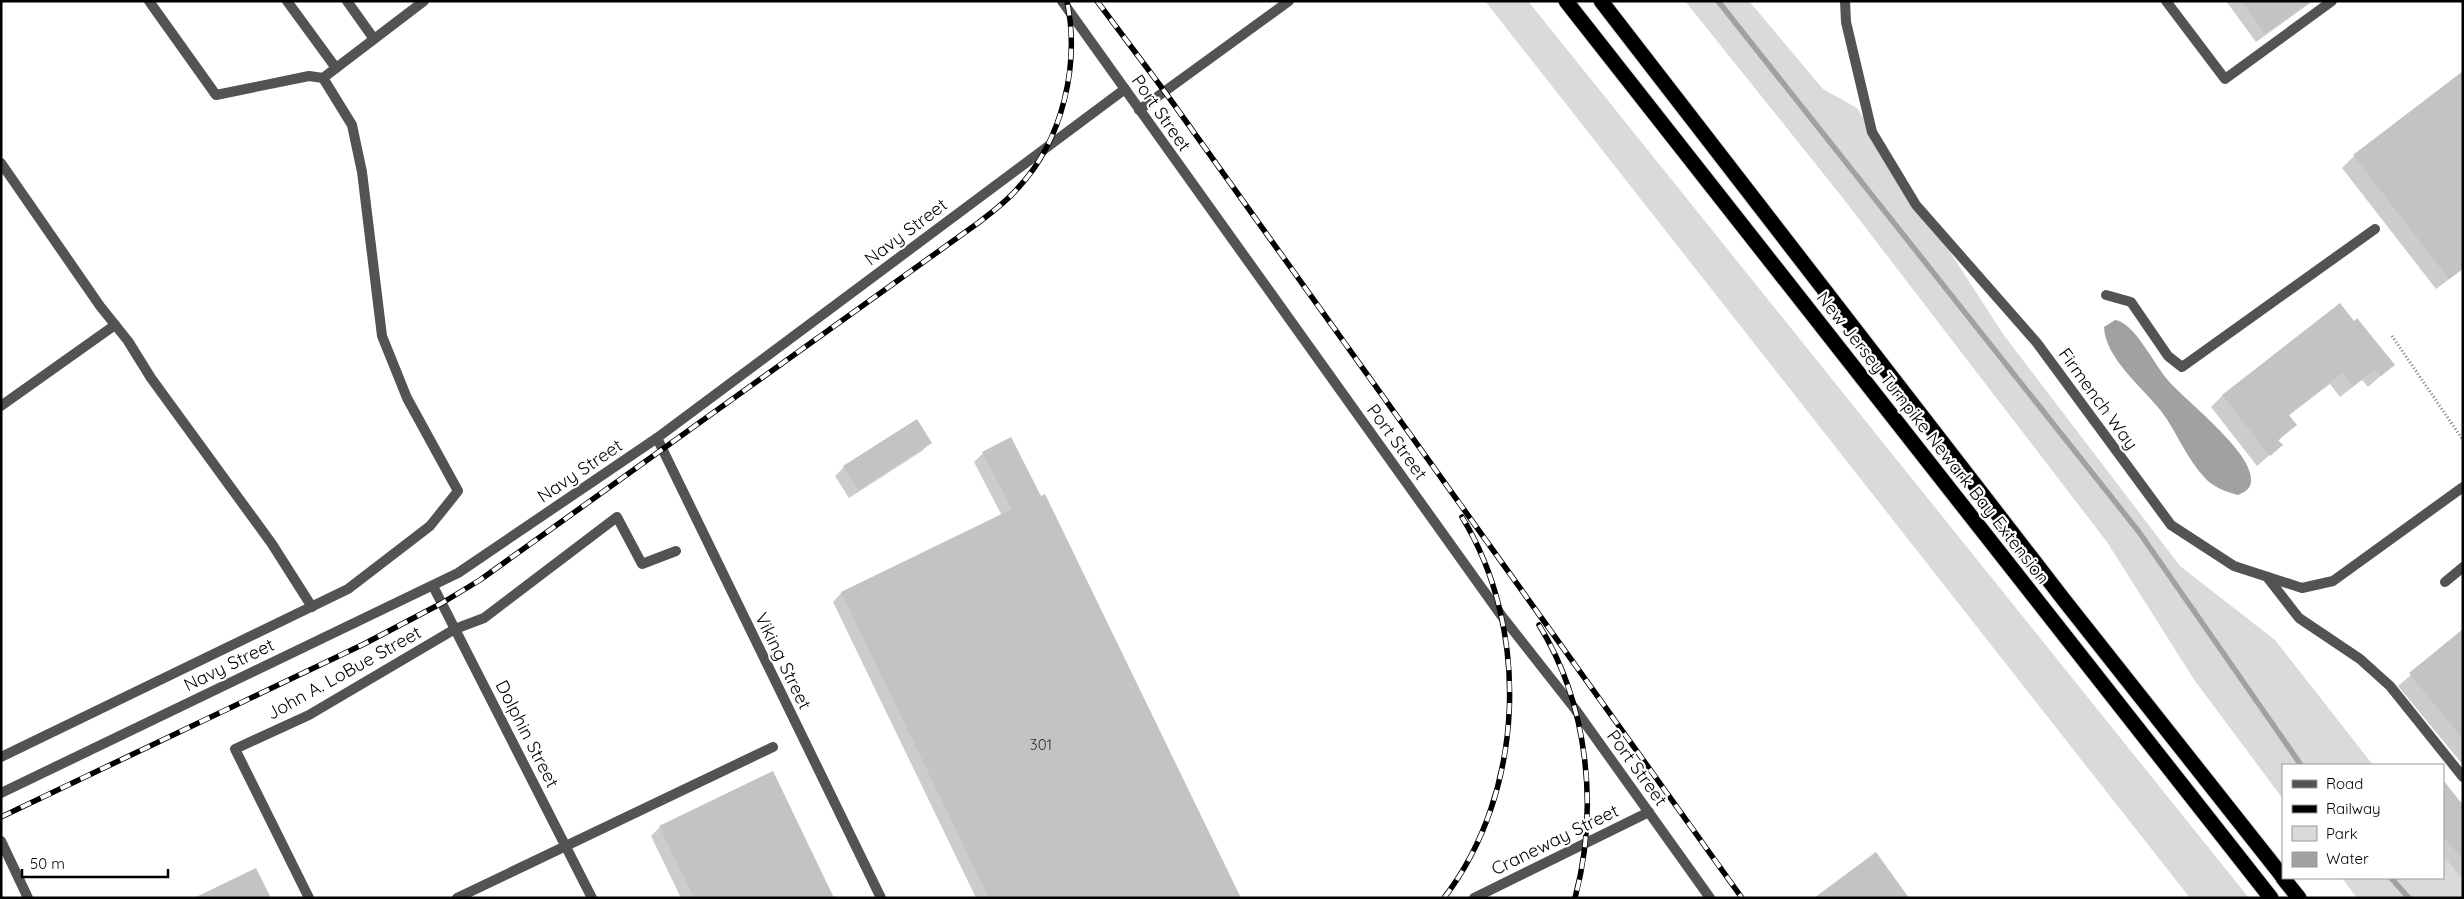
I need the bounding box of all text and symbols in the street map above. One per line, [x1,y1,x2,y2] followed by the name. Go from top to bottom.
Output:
[1127,70,1196,156] street label: Port Street
[860,193,952,270] street label: Navy Street
[1812,287,2055,589] street label: New Jersey Turnpike Newark Bay Extension
[2054,343,2143,454] street label: Firmench Way
[1362,399,1433,484] street label: Port Street
[533,434,627,507] street label: Navy Street
[750,609,817,713] street label: Viking Street
[262,621,425,725] street label: John A. LoBue Street
[180,633,278,696] street label: Navy Street
[491,676,564,791] street label: Dolphin Street
[1602,725,1673,810] street label: Port Street
[1030,735,1052,754] house number: 301
[2282,764,2444,879] legend
[2326,774,2363,793] text: Road
[1487,799,1622,880] street label: Craneway Street
[2326,799,2381,818] text: Railway
[2326,824,2358,843] text: Park
[22,846,169,878] scale bar
[2326,849,2369,868] text: Water
[30,854,65,873] text: 50 m

